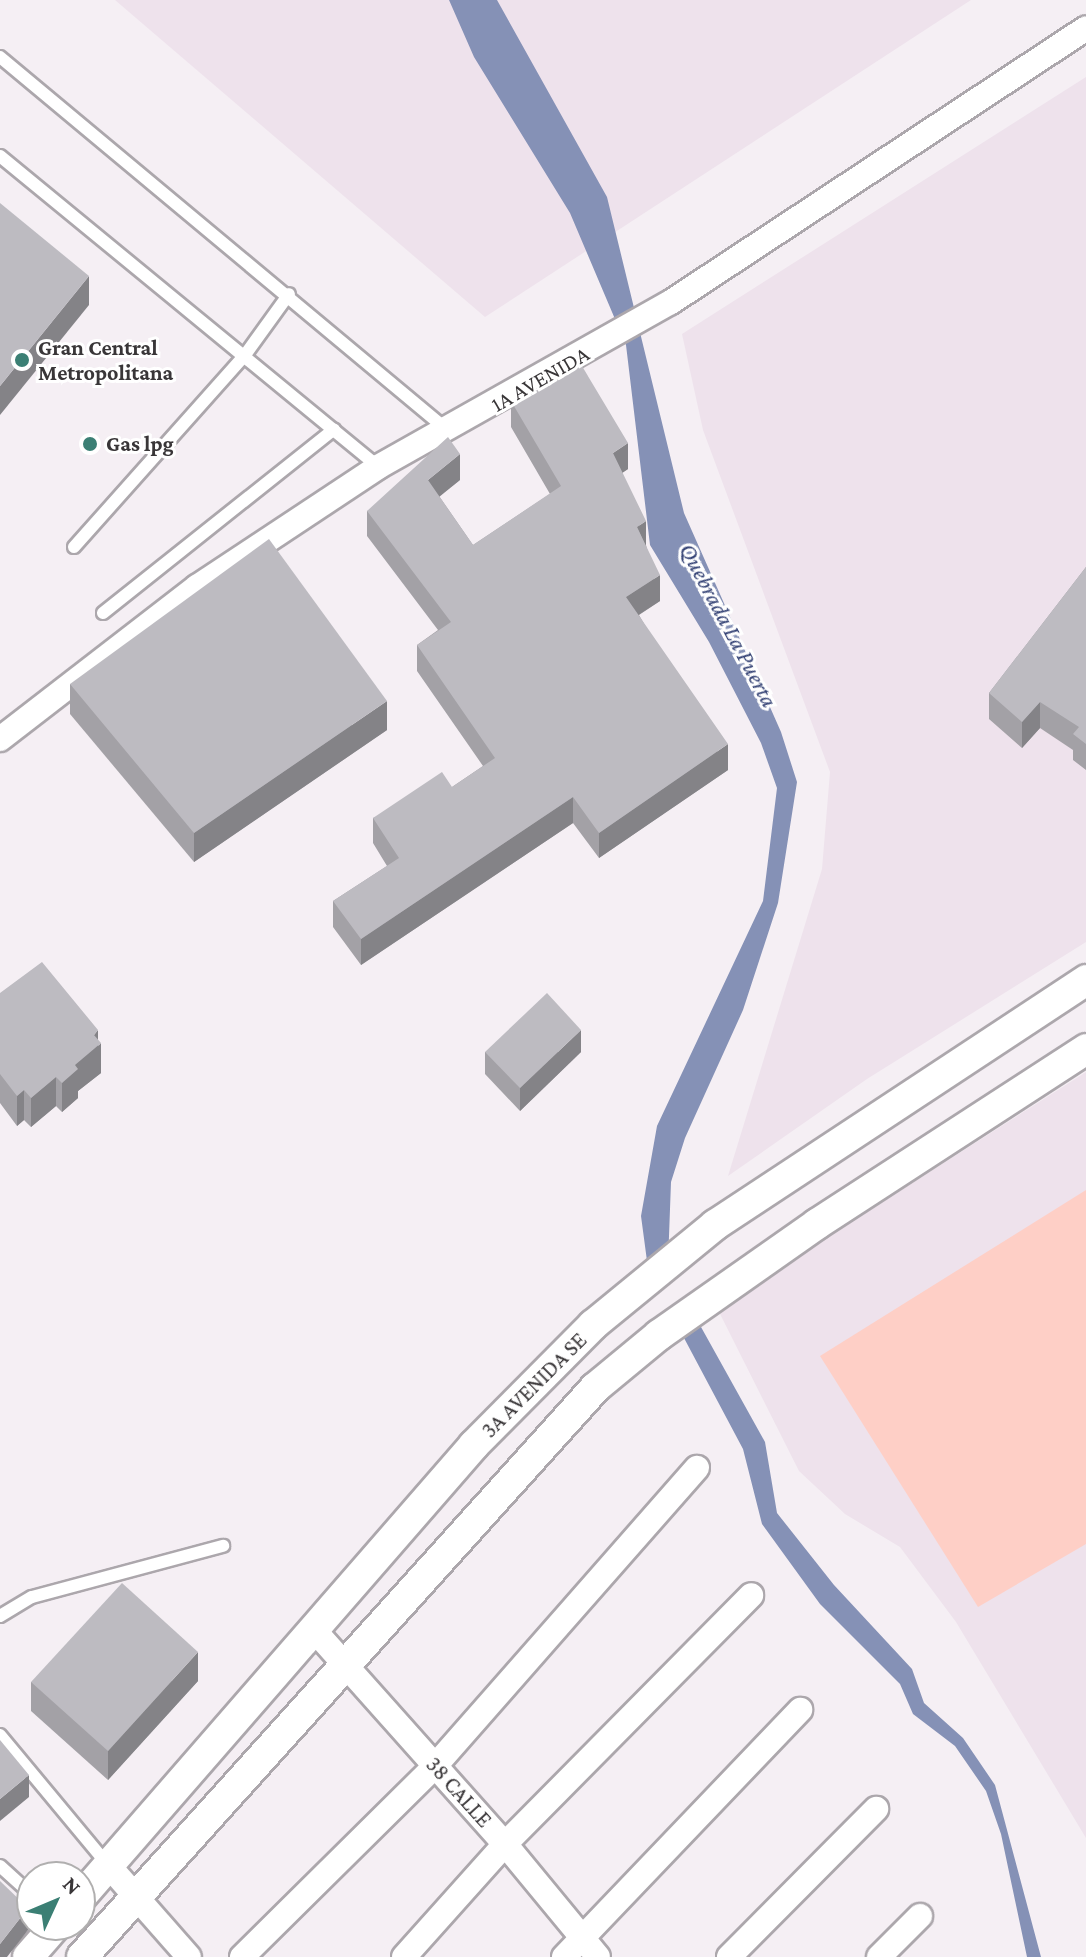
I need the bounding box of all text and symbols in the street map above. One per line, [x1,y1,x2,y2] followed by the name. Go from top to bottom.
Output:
[38,334,173,386] place label: Gran Central Metropolitana
[486,340,594,418] street label: 1A AVENIDA
[13,351,31,369] marker: Gran Central Metropolitana
[106,431,174,457] place label: Gas lpg
[81,435,99,453] marker: Gas lpg
[674,538,784,712] water label: Quebrada La Puerta
[476,1327,592,1443] street label: 3A AVENIDA SE
[421,1751,497,1833] street label: 38 CALLE
[16,1861,96,1941] north arrow
[58,1871,86,1899] text: N

